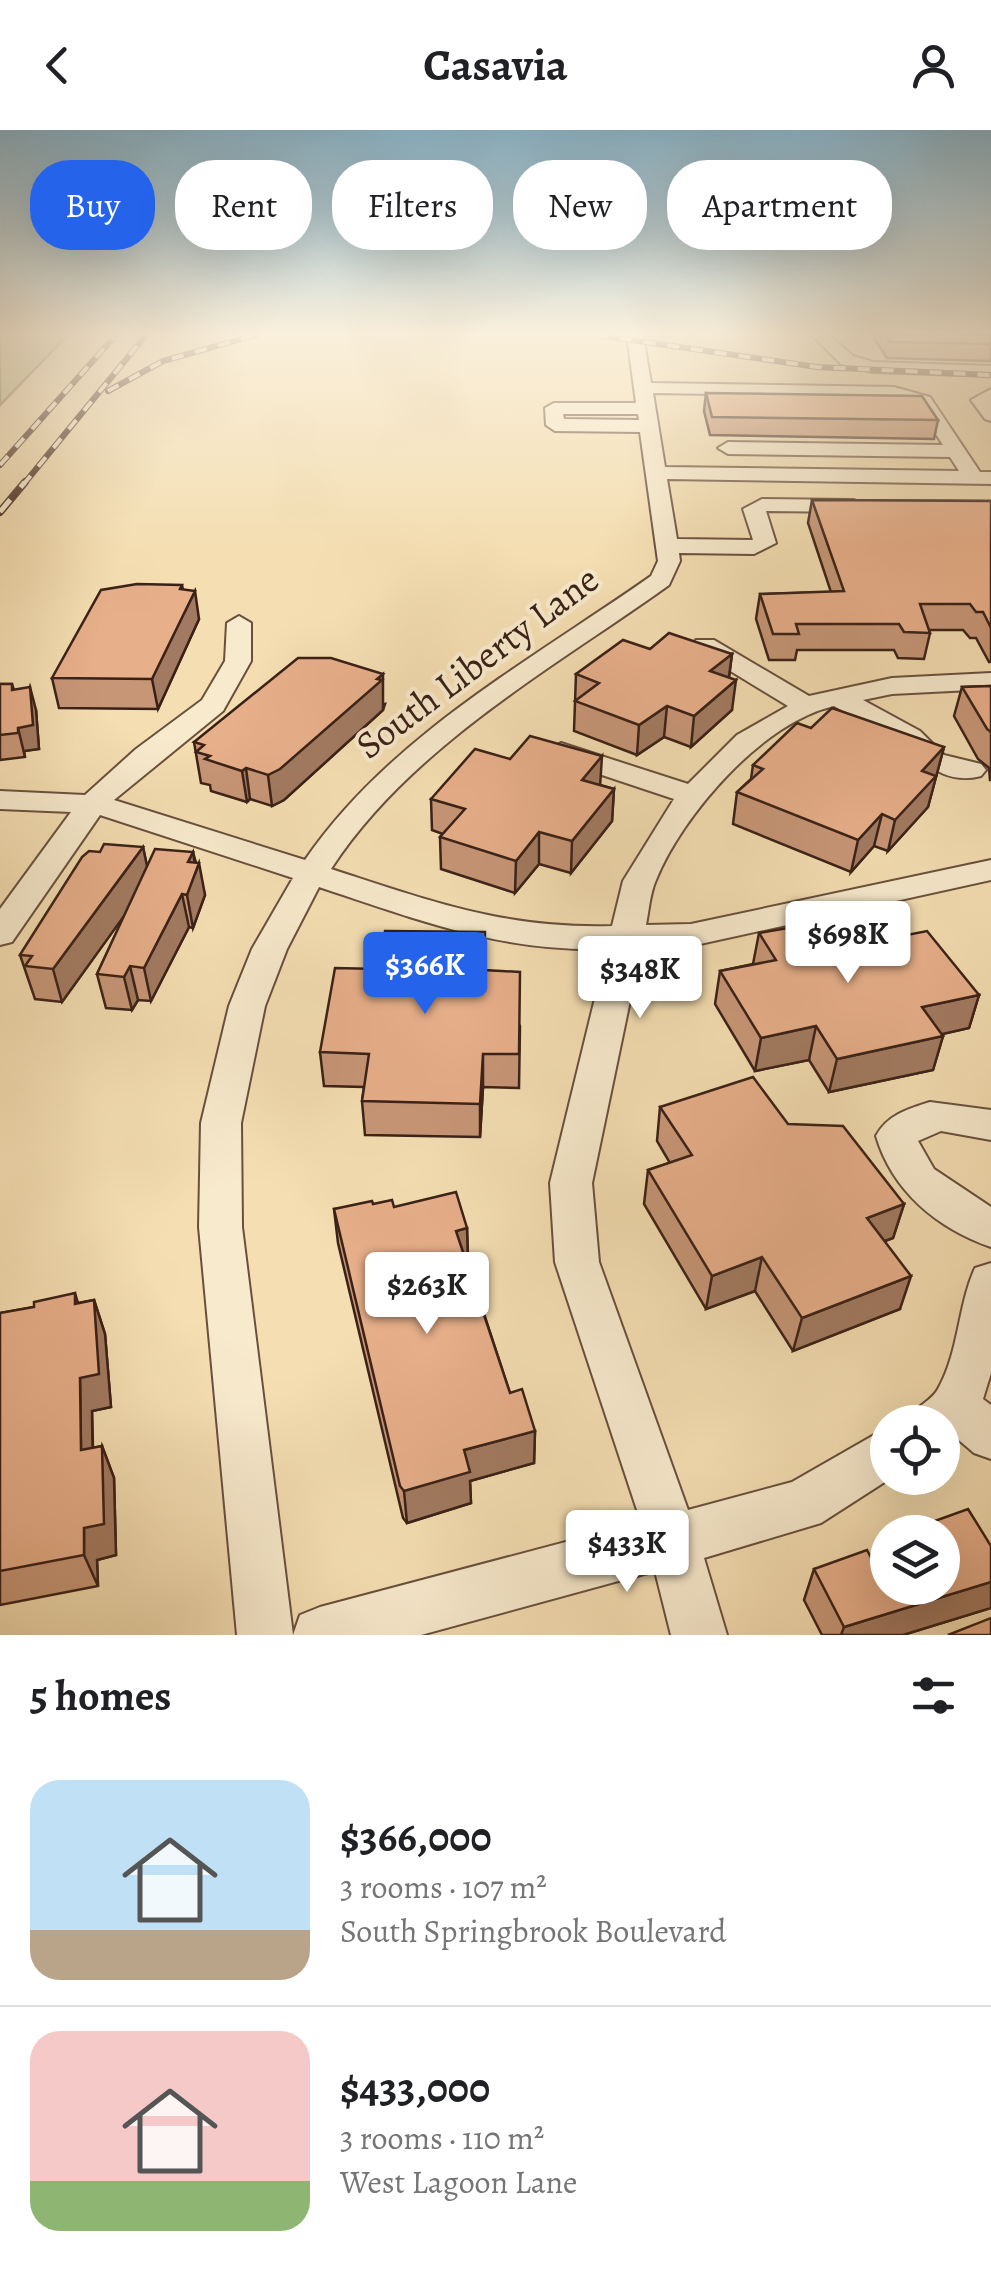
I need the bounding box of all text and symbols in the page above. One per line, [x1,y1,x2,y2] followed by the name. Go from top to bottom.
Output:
[423,34,568,96] text: Casavia
[30,38,85,93] icon: back
[906,38,961,93] icon: person
[30,160,155,250] chip: Buy
[175,160,312,250] chip: Rent
[332,160,493,250] chip: Filters
[513,160,647,250] chip: New
[667,160,892,250] chip: Apartment
[345,553,609,771] street label: South Liberty Lane
[778,901,918,986] pin: $698K
[807,911,889,955] text: $698K
[355,932,495,1017] pin: $366K
[570,936,710,1021] pin: $348K
[385,942,465,986] text: $366K
[600,946,680,990] text: $348K
[357,1252,497,1337] pin: $263K
[387,1262,467,1306] text: $263K
[870,1405,960,1605] map controls
[870,1405,960,1495] button: locate
[557,1510,697,1595] pin: $433K
[870,1515,960,1605] button: layers
[588,1520,666,1564] text: $433K
[30,1667,171,1724] text: 5 homes
[906,1668,961,1723] icon: filters
[340,1808,492,1865] text: $366,000
[110,1820,230,1940] icon: home
[340,1865,547,1909] text: 3 rooms · 107 m²
[340,1909,727,1953] text: South Springbrook Boulevard
[340,2059,490,2116] text: $433,000
[110,2071,230,2191] icon: home
[340,2116,544,2160] text: 3 rooms · 110 m²
[340,2160,577,2204] text: West Lagoon Lane

